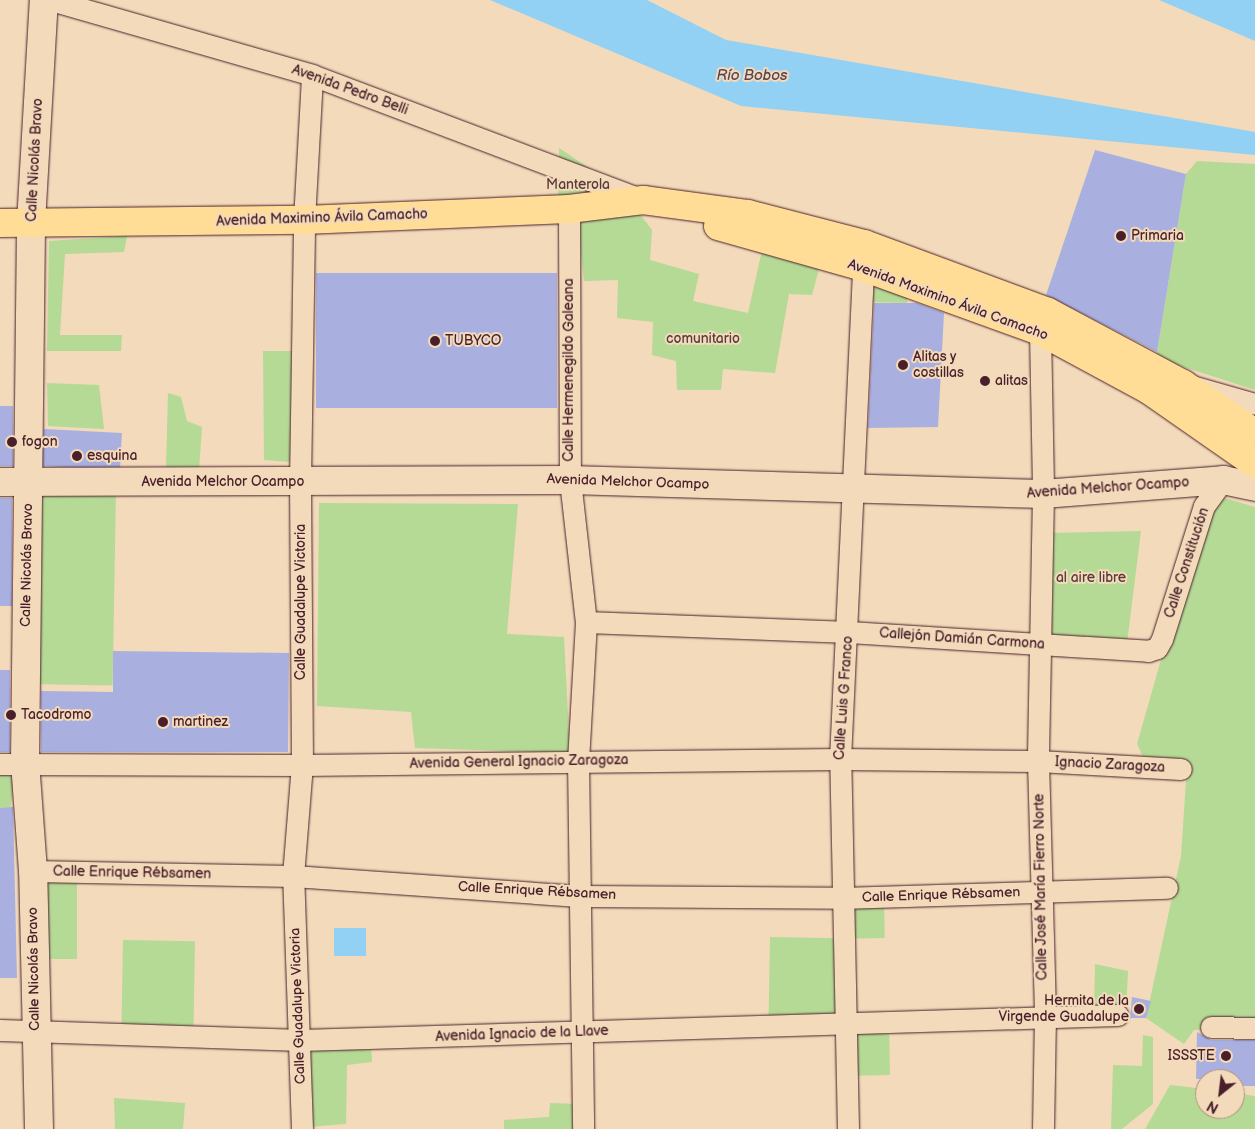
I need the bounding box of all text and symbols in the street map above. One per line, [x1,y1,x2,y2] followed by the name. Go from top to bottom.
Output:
[290,61,410,119] street label: Avenida Pedro Belli
[717,67,787,85] water label: Río Bobos
[23,98,47,222] street label: Calle Nicolás Bravo
[546,177,610,193] park label: Manterola
[216,206,428,230] street label: Avenida Maximino Ávila Camacho
[1131,228,1184,244] place label: Primaria
[1115,230,1127,242] marker: Primaria
[846,256,1050,344] street label: Avenida Maximino Ávila Camacho
[561,278,577,462] street label: Calle Hermenegildo Galeana
[666,331,740,347] park label: comunitario
[445,333,501,349] place label: TUBYCO
[429,335,441,347] marker: TUBYCO
[913,349,964,382] place label: Alitas y costillas
[897,359,909,371] marker: Alitas y costillas
[995,373,1028,389] place label: alitas
[979,375,991,387] marker: alitas
[22,434,58,450] place label: fogon
[6,436,18,448] marker: fogon
[87,448,137,464] place label: esquina
[71,450,83,462] marker: esquina
[546,471,710,493] street label: Avenida Melchor Ocampo
[142,474,304,490] street label: Avenida Melchor Ocampo
[1026,474,1190,502] street label: Avenida Melchor Ocampo
[18,503,36,627] street label: Calle Nicolás Bravo
[1161,506,1213,620] street label: Calle Constitución
[293,524,309,680] street label: Calle Guadalupe Victoria
[1056,570,1126,586] park label: al aire libre
[879,625,1045,653] street label: Callejón Damián Carmona
[831,635,857,761] street label: Calle Luis G Franco
[21,707,92,723] place label: Tacodromo
[5,709,17,721] marker: Tacodromo
[173,714,228,730] place label: martinez
[157,716,169,728] marker: martinez
[409,752,629,772] street label: Avenida General Ignacio Zaragoza
[1054,754,1166,776] street label: Ignacio Zaragoza
[1031,793,1051,981] street label: Calle José María Fierro Norte
[53,863,211,883] street label: Calle Enrique Rébsamen
[457,878,617,904] street label: Calle Enrique Rébsamen
[862,884,1020,906] street label: Calle Enrique Rébsamen
[25,907,43,1031] street label: Calle Nicolás Bravo
[287,927,309,1085] street label: Calle Guadalupe Victoria
[998,993,1129,1026] place label: Hermita de la Virgende Guadalupe
[1133,1003,1145,1015] marker: Hermita de la Virgende Guadalupe
[435,1023,609,1045] street label: Avenida Ignacio de la Llave
[1168,1048,1215,1064] place label: ISSSTE
[1219,1049,1233,1063] marker: ISSSTE
[1195,1069,1245,1119] north arrow
[1204,1097,1222,1117] text: N

